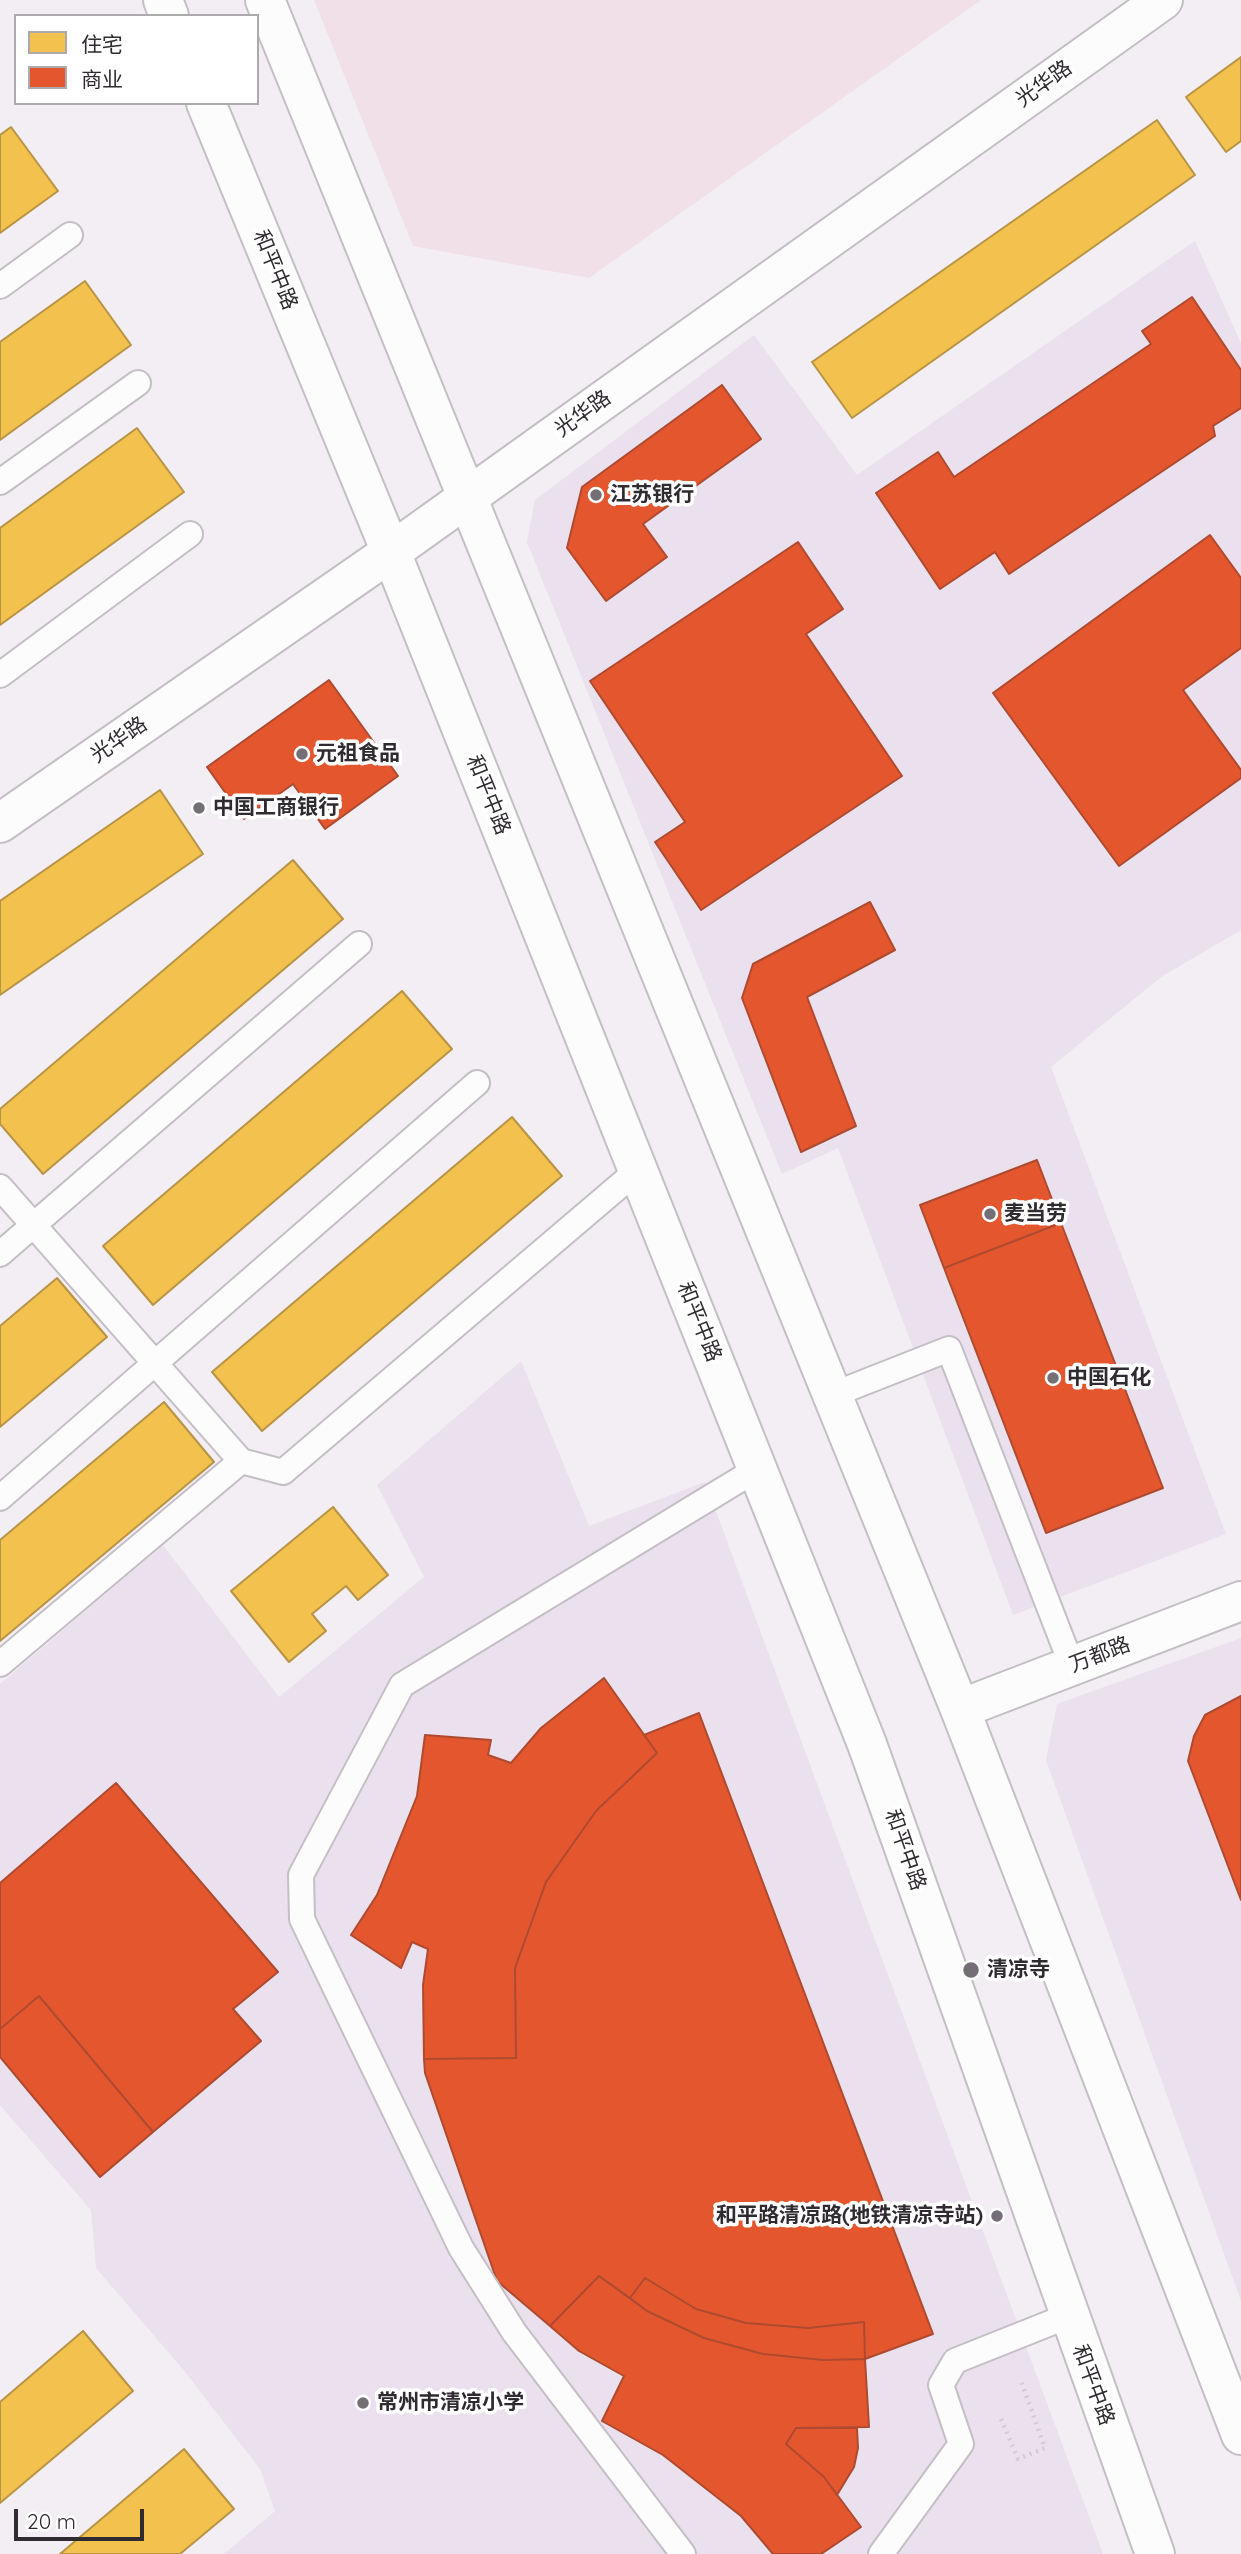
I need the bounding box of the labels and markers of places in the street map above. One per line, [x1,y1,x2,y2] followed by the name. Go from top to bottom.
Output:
[610,482,694,508] place label: 江苏银行
[588,487,604,503] marker: 江苏银行
[316,741,400,767] place label: 元祖食品
[294,746,310,762] marker: 元祖食品
[213,795,339,821] place label: 中国工商银行
[191,800,207,816] marker: 中国工商银行
[1004,1201,1067,1227] place label: 麦当劳
[982,1206,998,1222] marker: 麦当劳
[1067,1365,1151,1391] place label: 中国石化
[1045,1370,1061,1386] marker: 中国石化
[987,1957,1050,1983] place label: 清凉寺
[961,1960,981,1980] marker: 清凉寺
[716,2203,983,2229] place label: 和平路清凉路(地铁清凉寺站)
[989,2208,1005,2224] marker: 和平路清凉路(地铁清凉寺站)
[377,2390,524,2416] place label: 常州市清凉小学
[355,2395,371,2411] marker: 常州市清凉小学

